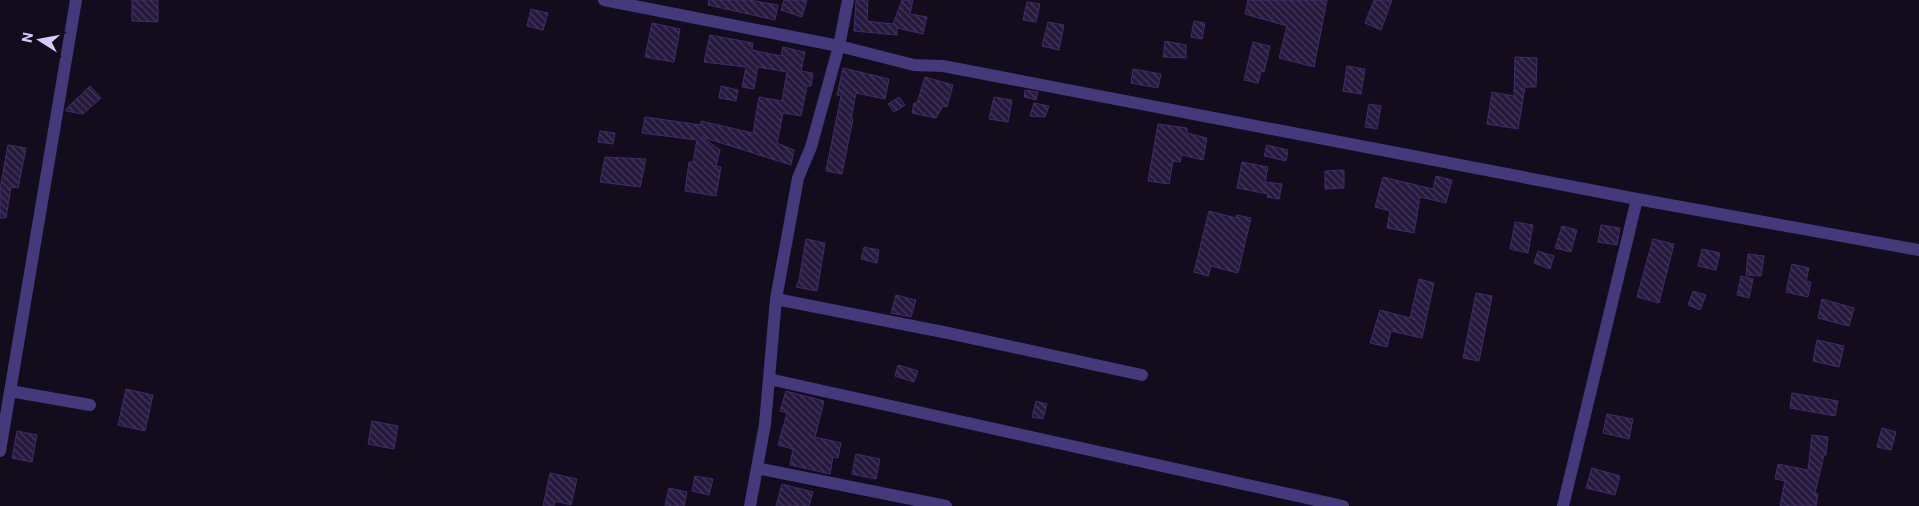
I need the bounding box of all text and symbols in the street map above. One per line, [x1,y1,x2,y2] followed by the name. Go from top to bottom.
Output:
[15,15,65,65] north arrow
[18,31,36,44] text: N

